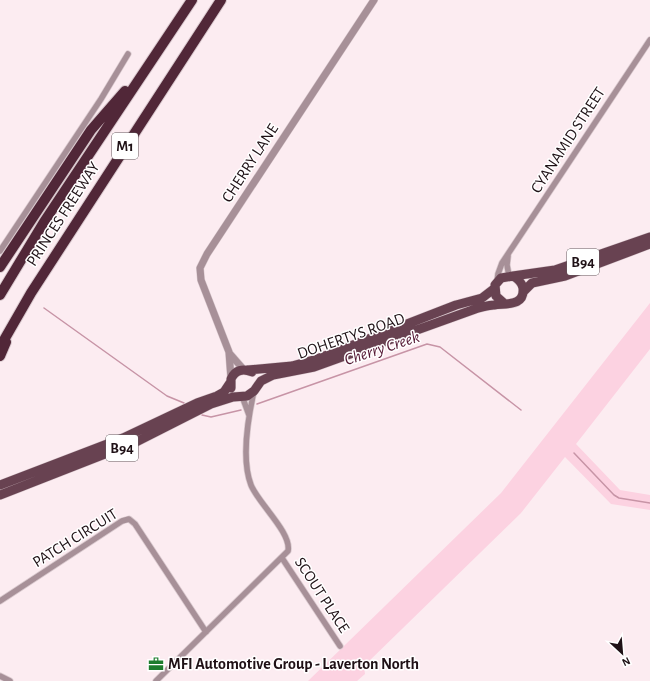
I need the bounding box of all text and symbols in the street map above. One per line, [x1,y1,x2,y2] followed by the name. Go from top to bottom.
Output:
[528,84,608,196] street label: CYANAMID STREET
[219,121,281,205] street label: CHERRY LANE
[112,133,138,159] road number: M1
[23,159,103,269] street label: PRINCES FREEWAY
[567,249,599,275] road number: B94
[295,310,407,362] street label: DOHERTYS ROAD
[342,328,422,368] water label: Cherry Creek
[106,435,138,461] road number: B94
[30,506,120,570] street label: PATCH CIRCUIT
[292,554,352,636] street label: SCOUT PLACE
[602,633,642,673] north arrow
[147,655,165,673] office icon: MFI Automotive Group - Laverton North
[620,655,632,668] text: N
[168,656,419,672] place label: MFI Automotive Group - Laverton North

